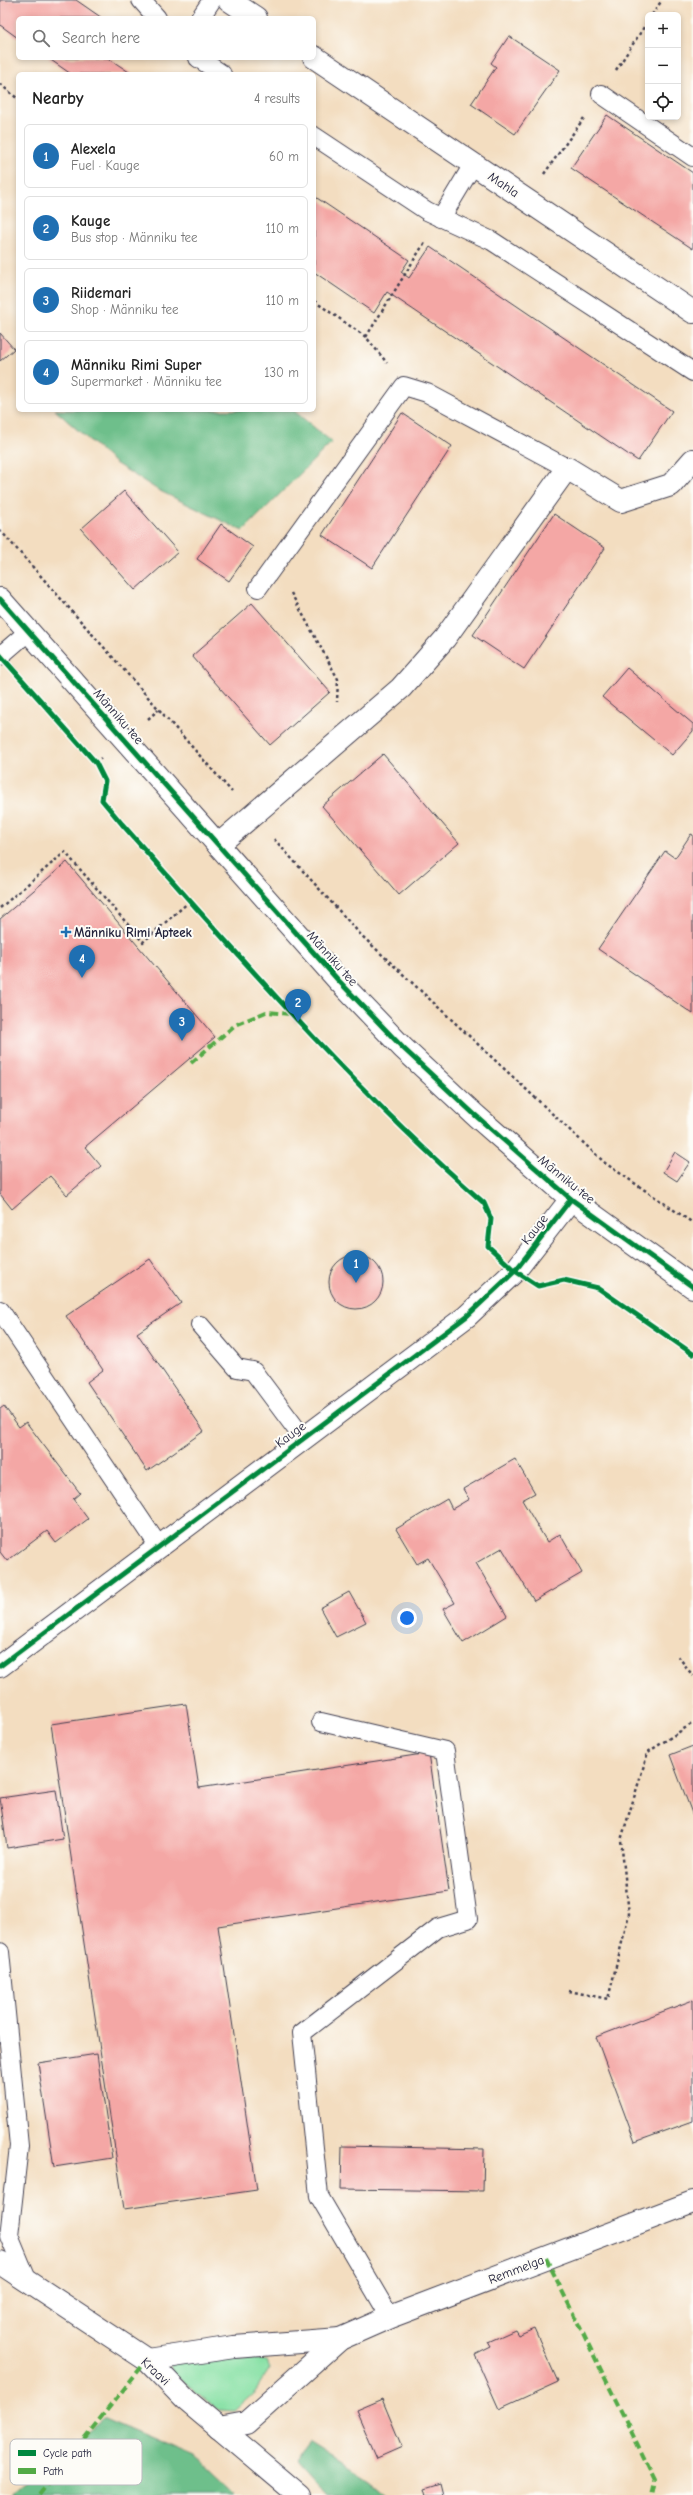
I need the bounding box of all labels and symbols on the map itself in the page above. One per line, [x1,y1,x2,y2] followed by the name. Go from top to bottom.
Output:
[485,169,522,200] street label: Mahla
[90,686,147,747] street label: Männiku tee
[74,925,193,940] place label: Männiku Rimi Apteek
[61,927,71,937] marker: Männiku Rimi Apteek
[304,928,361,989] street label: Männiku tee
[69,945,95,978] pin: 4
[285,989,311,1022] pin: 2
[169,1008,195,1041] pin: 3
[535,1152,598,1207] street label: Männiku tee
[518,1211,551,1247] street label: Kauge
[343,1250,369,1283] pin: 1
[272,1418,309,1451] street label: Kauge
[397,1608,417,1628] your location
[486,2252,546,2287] street label: Remmelga
[138,2354,173,2388] street label: Kraavi
[10,2439,142,2485] legend
[43,2447,92,2460] text: Cycle path
[43,2465,64,2478] text: Path

